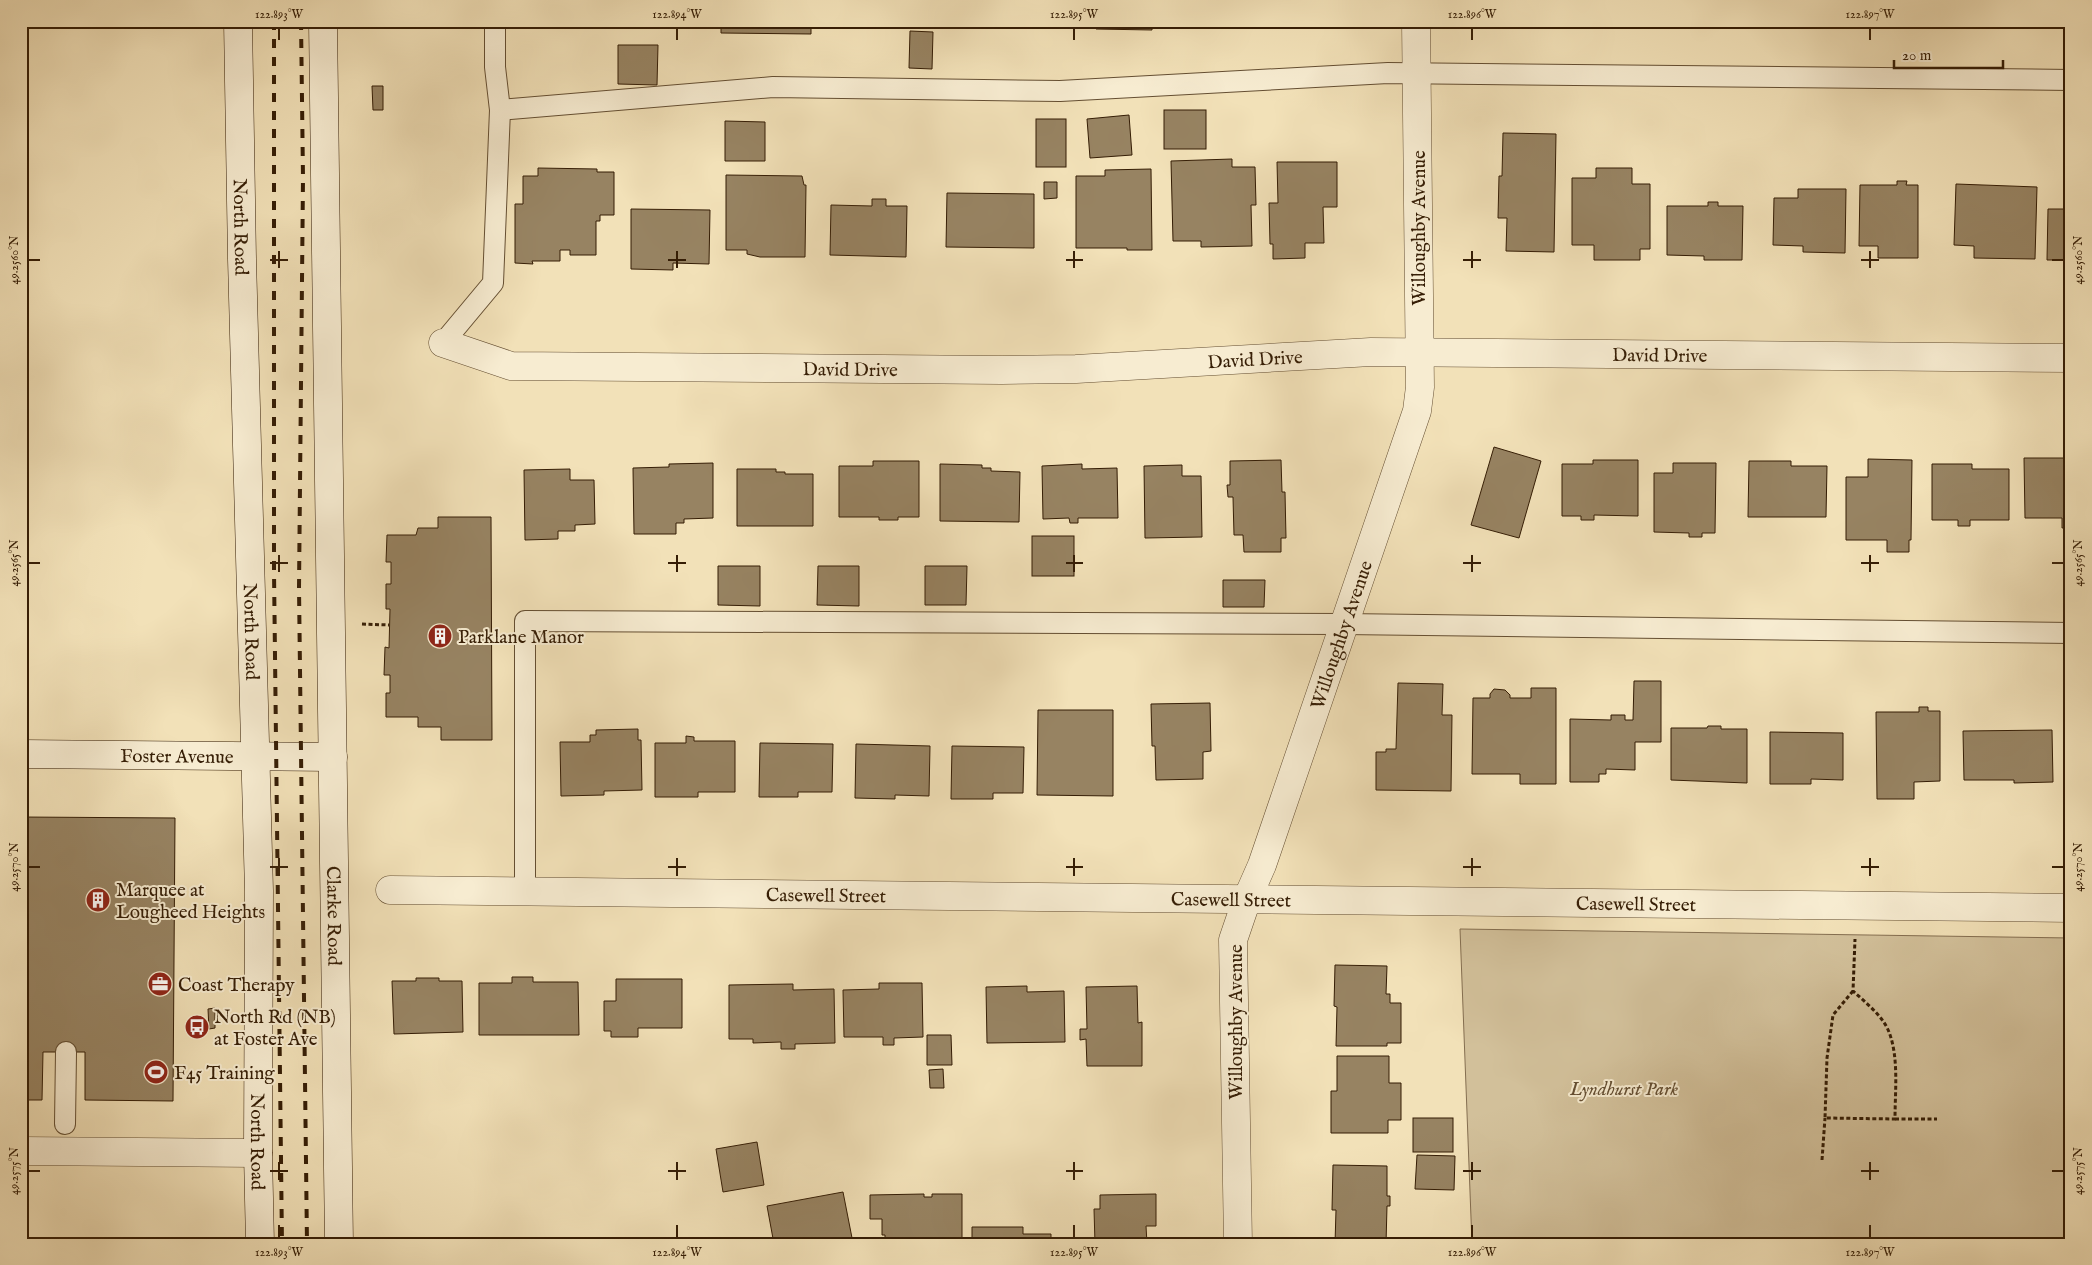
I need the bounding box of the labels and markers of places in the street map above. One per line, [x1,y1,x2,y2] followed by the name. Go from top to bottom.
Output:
[427,623,453,649] building icon: Parklane Manor
[458,626,584,650] place label: Parklane Manor
[116,879,265,925] place label: Marquee at Lougheed Heights
[85,887,111,913] building icon: Marquee at Lougheed Heights
[147,971,173,997] office icon: Coast Therapy
[178,974,295,998] place label: Coast Therapy
[214,1006,336,1052] place label: North Rd (NB) at Foster Ave
[184,1014,210,1040] bus stop icon: North Rd (NB) at Foster Ave
[143,1059,169,1085] sports icon: F45 Training
[174,1062,275,1086] place label: F45 Training

